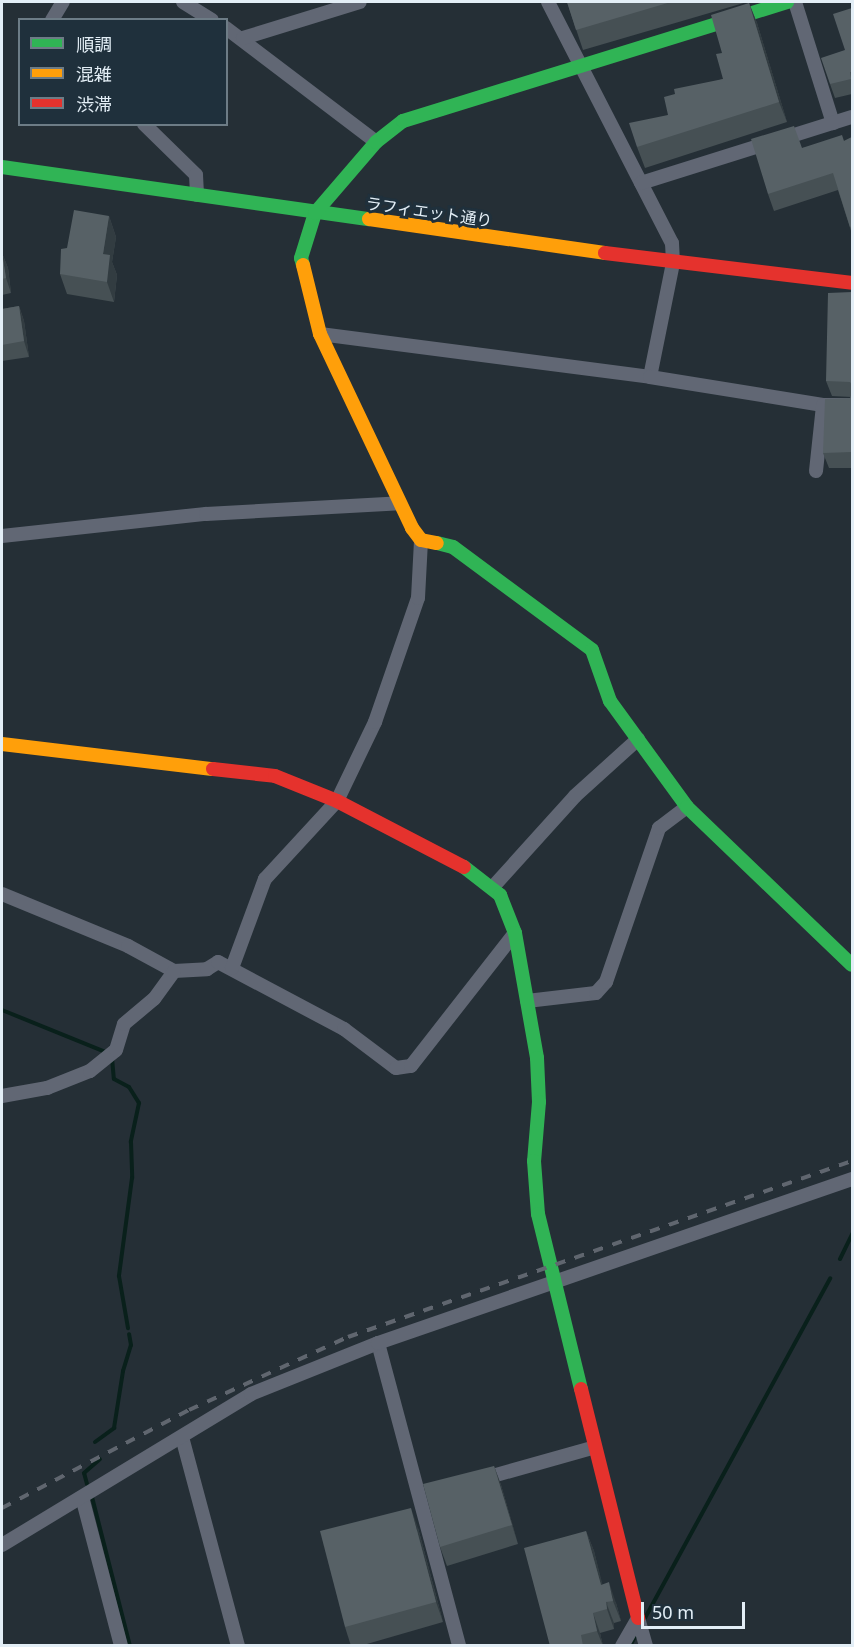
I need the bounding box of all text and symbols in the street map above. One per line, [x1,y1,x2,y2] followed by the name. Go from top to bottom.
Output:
[18,18,228,126] legend
[76,32,112,56] text: 順調
[76,62,112,86] text: 混雑
[76,92,112,116] text: 渋滞
[364,194,494,230] street label: ラフィエット通り
[644,1590,748,1628] scale bar
[652,1600,694,1624] text: 50 m

